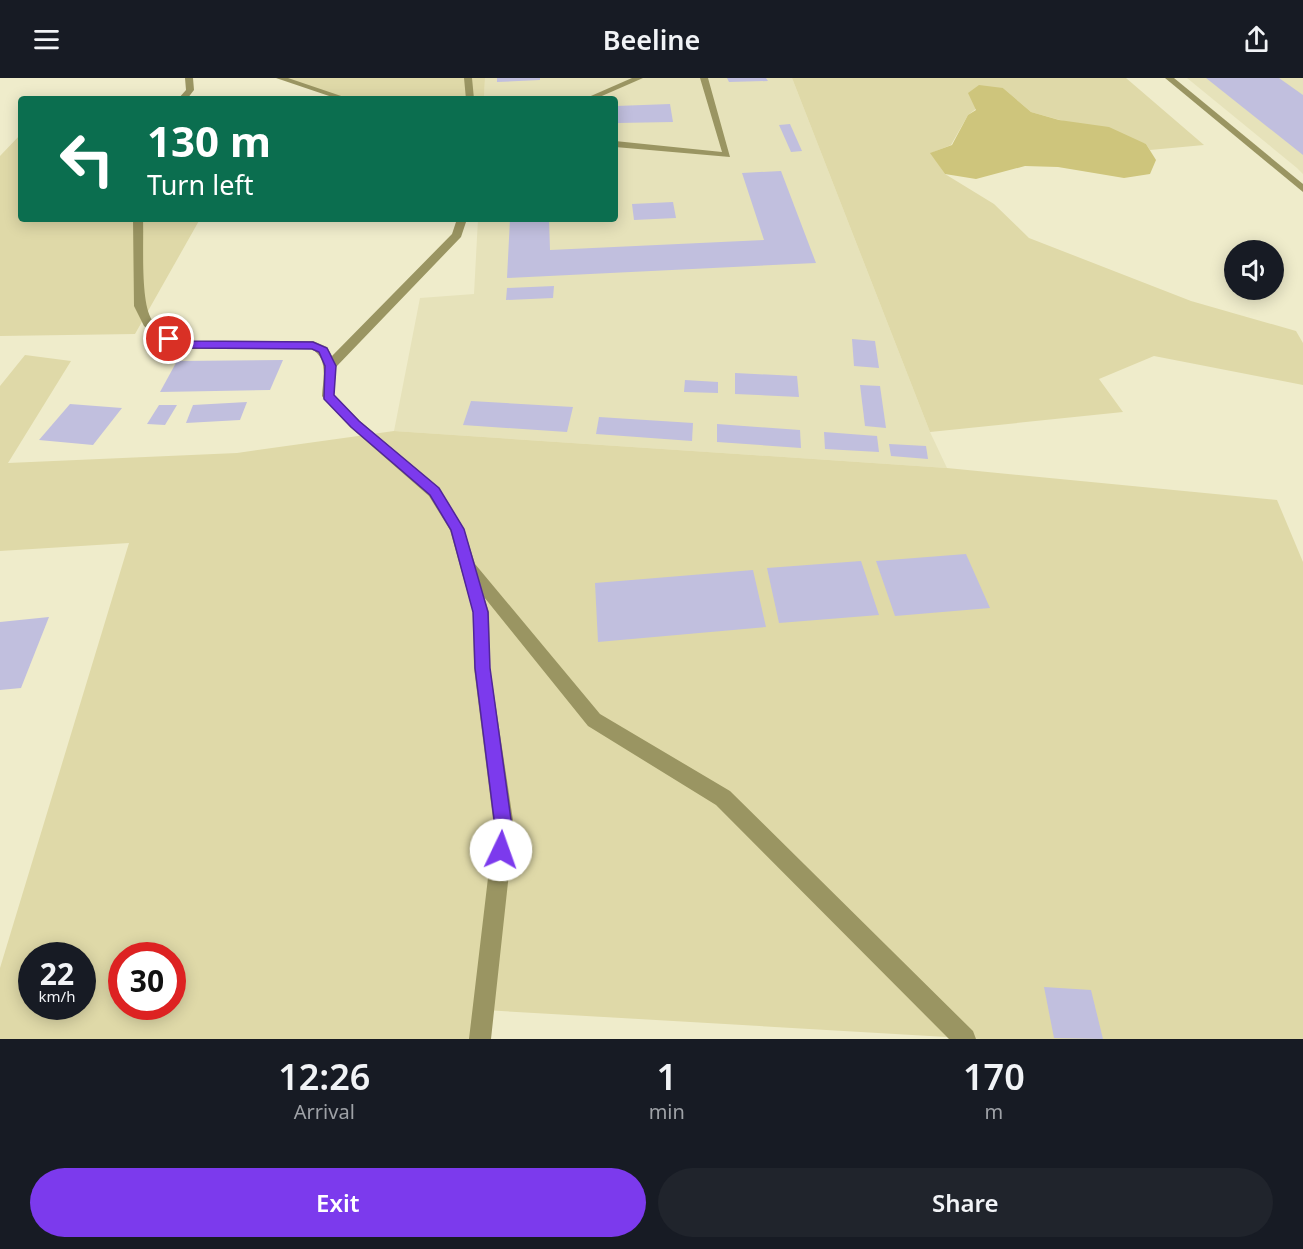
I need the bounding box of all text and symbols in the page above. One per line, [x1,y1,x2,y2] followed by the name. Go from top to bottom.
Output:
[603,21,700,58] text: Beeline
[30,23,63,56] icon: menu
[1240,23,1273,56] icon: share
[147,112,271,169] text: 130 m
[48,120,126,198] icon: left
[147,166,253,203] text: Turn left
[1224,240,1284,300] map controls
[1224,240,1284,300] button: sound
[143,313,194,364] pin
[152,322,185,355] icon: arrive
[469,818,533,882] position arrow
[108,942,186,1020] speed limit sign: 30
[40,953,74,994] text: 22
[39,986,75,1006] text: km/h
[278,1052,370,1101] text: 12:26
[656,1052,677,1101] text: 1
[963,1052,1025,1101] text: 170
[294,1098,355,1125] text: Arrival
[649,1098,685,1125] text: min
[985,1098,1003,1125] text: m
[30,1168,646,1237] button: Exit
[658,1168,1273,1237] button: Share

